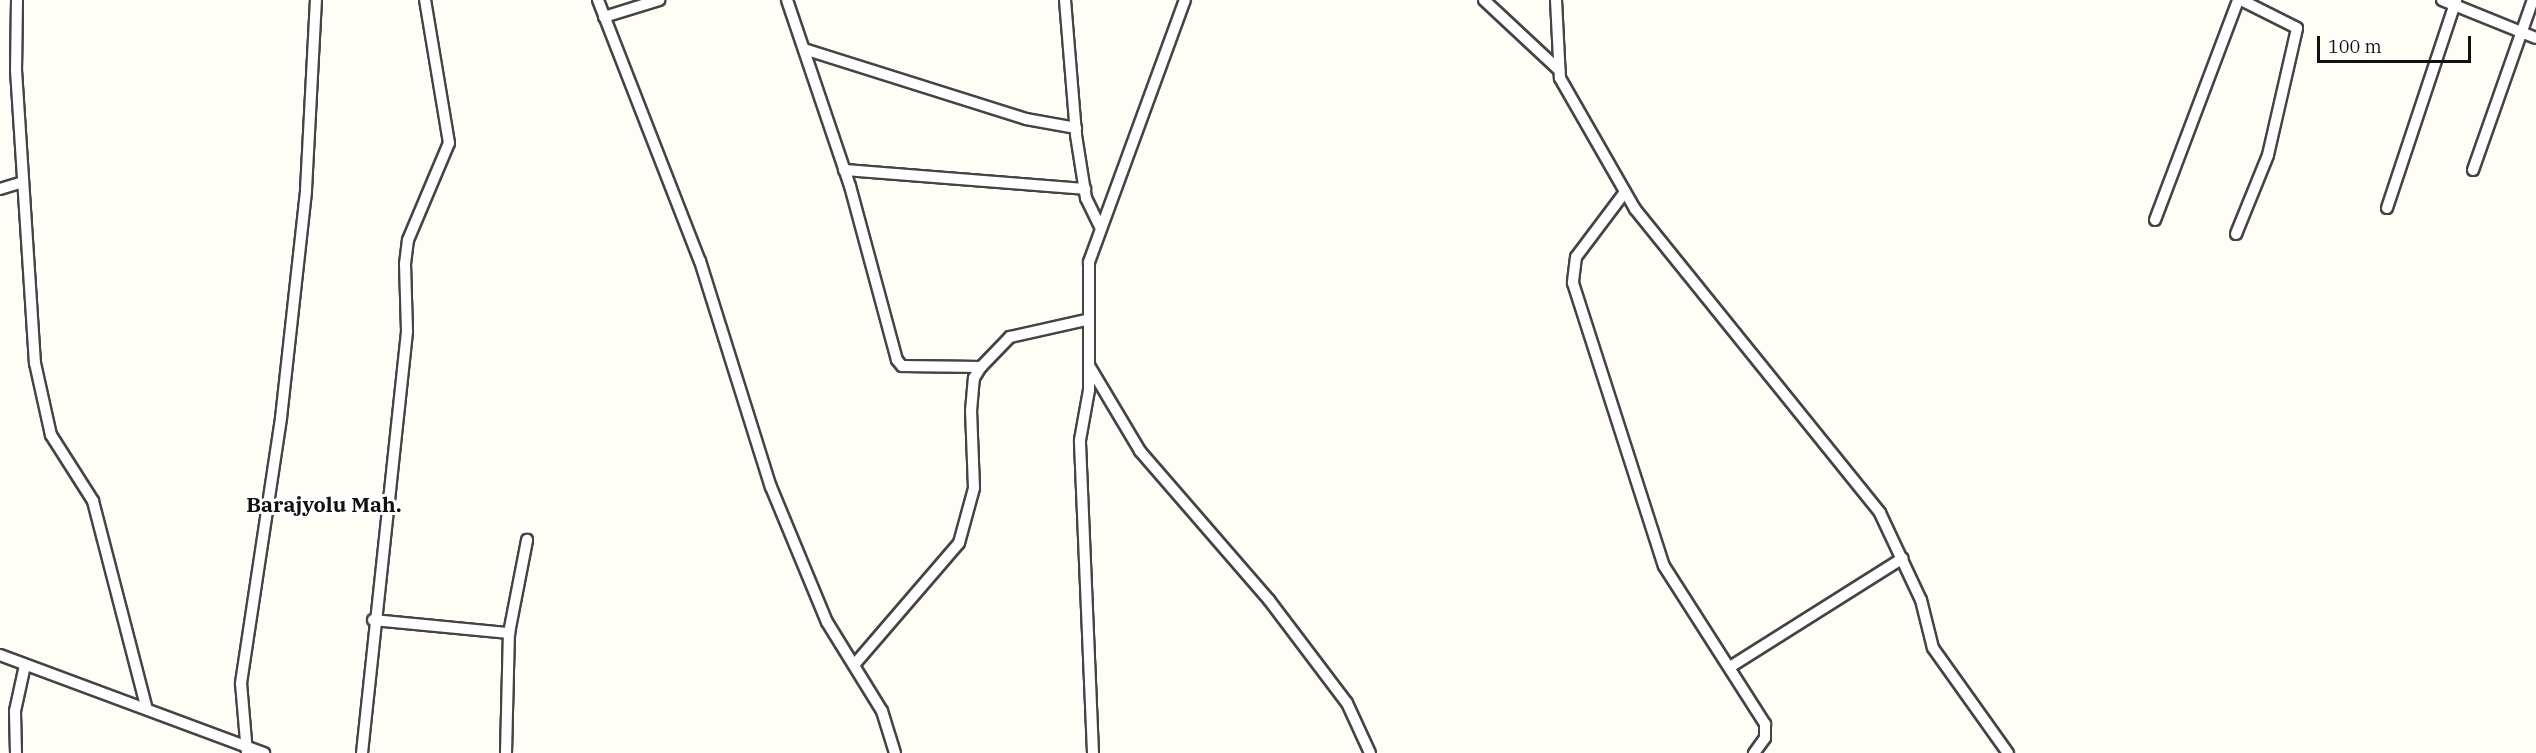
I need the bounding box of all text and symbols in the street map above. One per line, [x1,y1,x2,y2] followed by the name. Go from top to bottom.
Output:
[2320,24,2474,62] scale bar
[2328,35,2382,58] text: 100 m
[246,491,402,517] district label: Barajyolu Mah.

